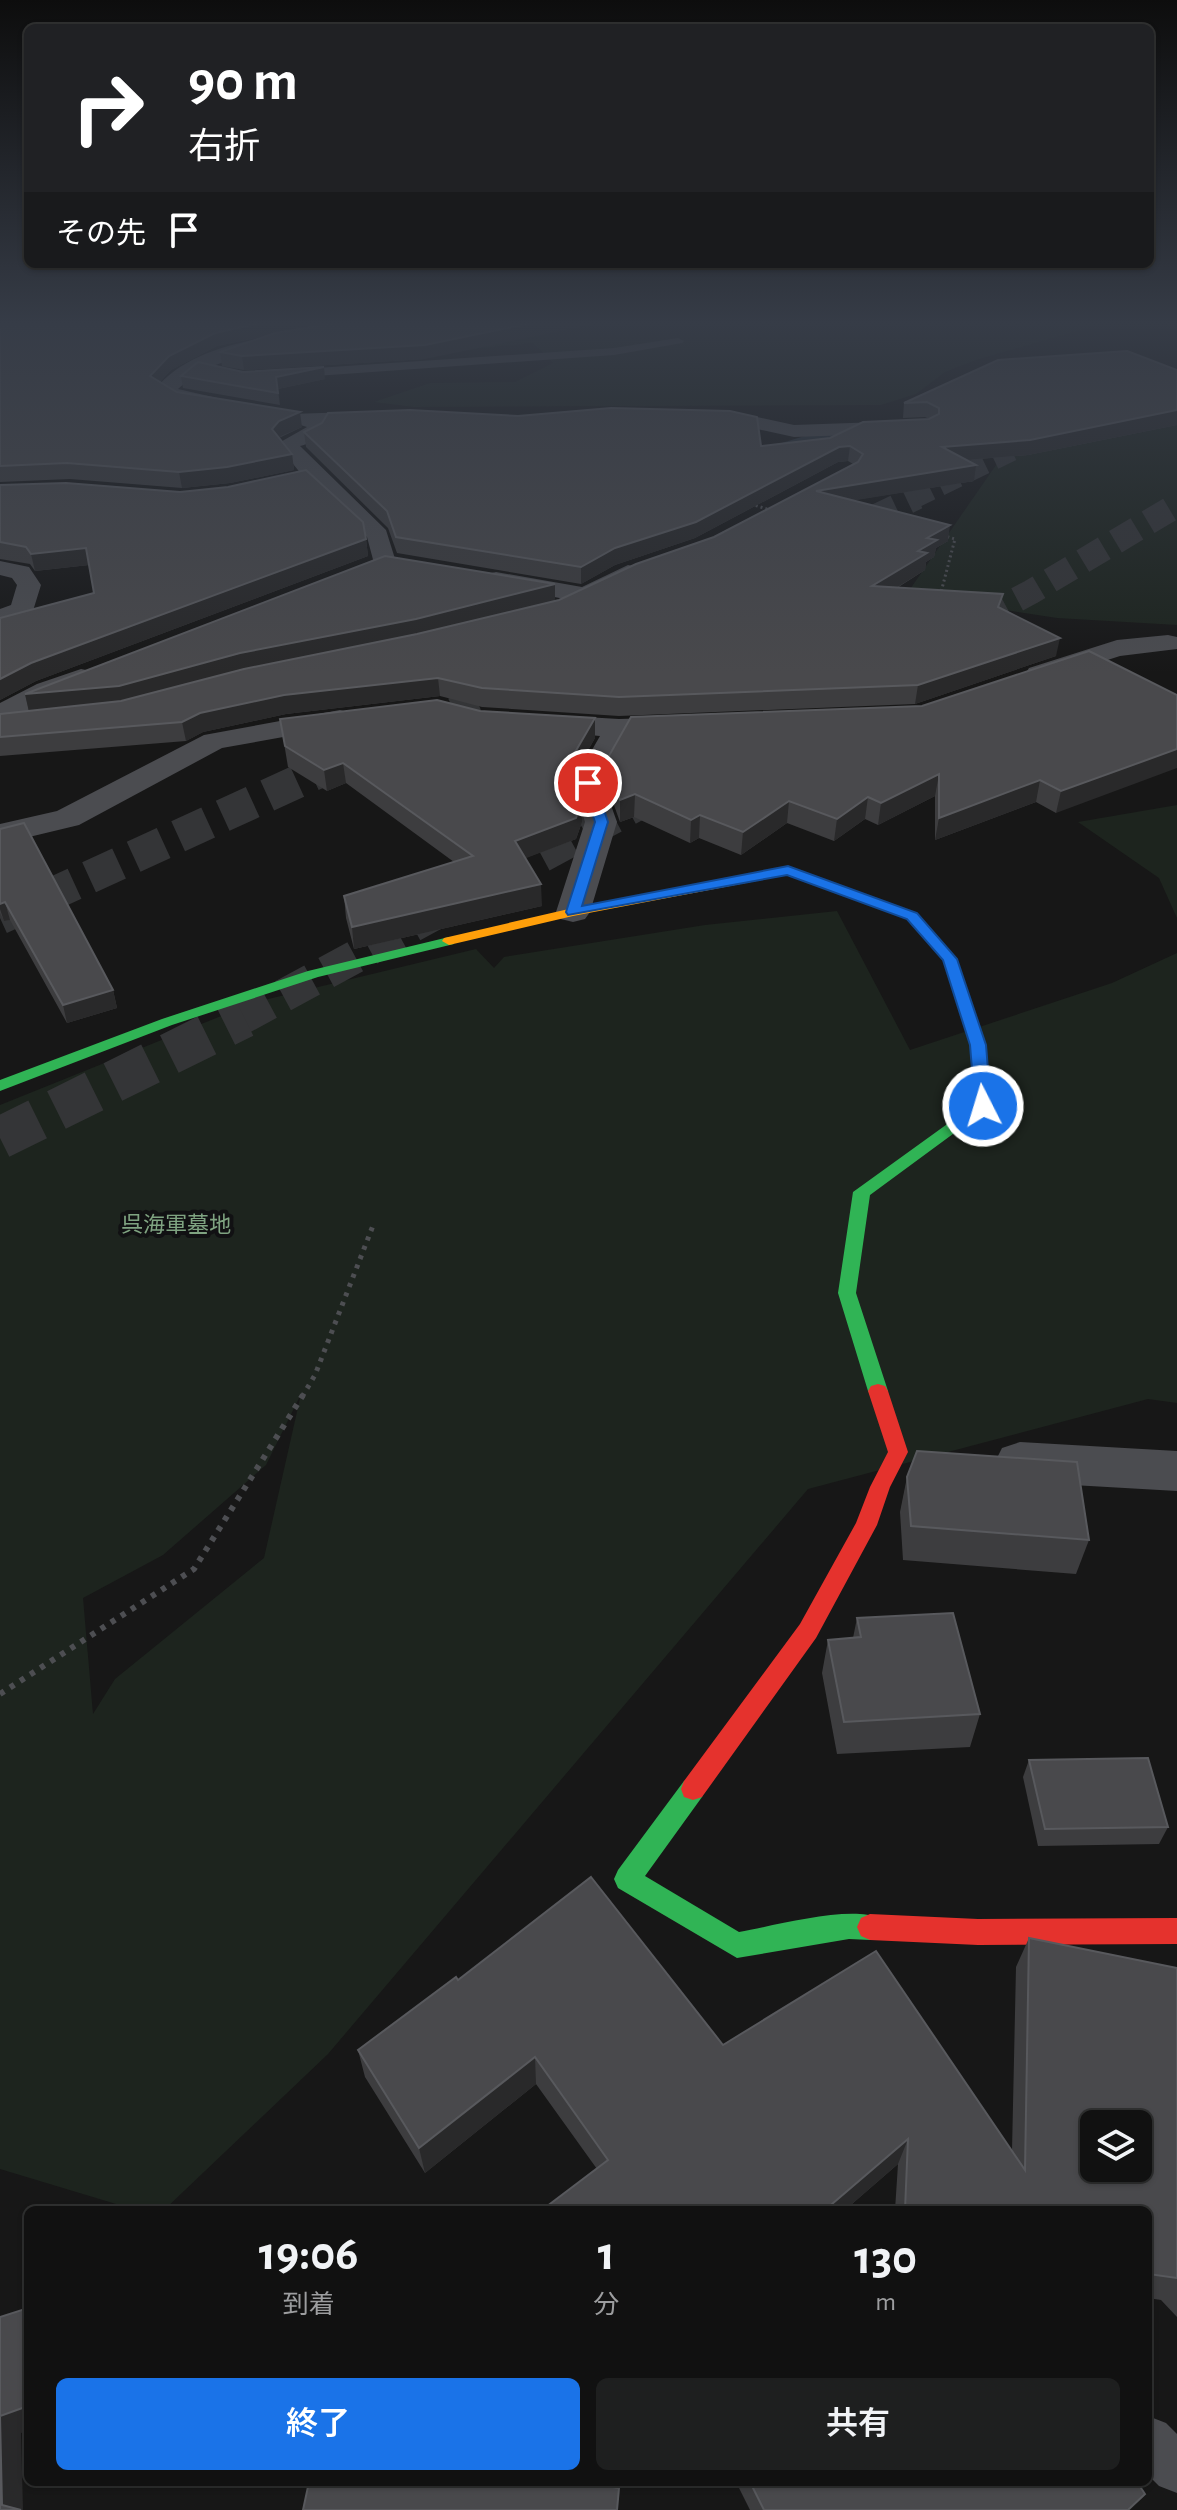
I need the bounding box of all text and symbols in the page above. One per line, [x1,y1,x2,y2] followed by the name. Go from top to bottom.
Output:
[188,54,298,110] text: 90 m
[56,56,160,160] icon: right
[188,129,260,165] text: 右折
[162,208,206,252] icon: arrive
[56,219,146,249] text: その先
[554,749,622,817] pin
[566,761,610,805] icon: arrive
[941,1064,1025,1148] position arrow
[121,1213,231,1236] park label: 呉海軍墓地
[1080,2110,1152,2182] map controls
[1080,2110,1152,2182] button: layers
[259,2231,358,2279] text: 19:06
[598,2231,615,2279] text: 1
[854,2235,917,2283] text: 130
[875,2289,896,2315] text: m
[283,2292,335,2318] text: 到着
[593,2292,619,2318] text: 分
[56,2378,580,2470] button: 終了
[596,2378,1120,2470] button: 共有

